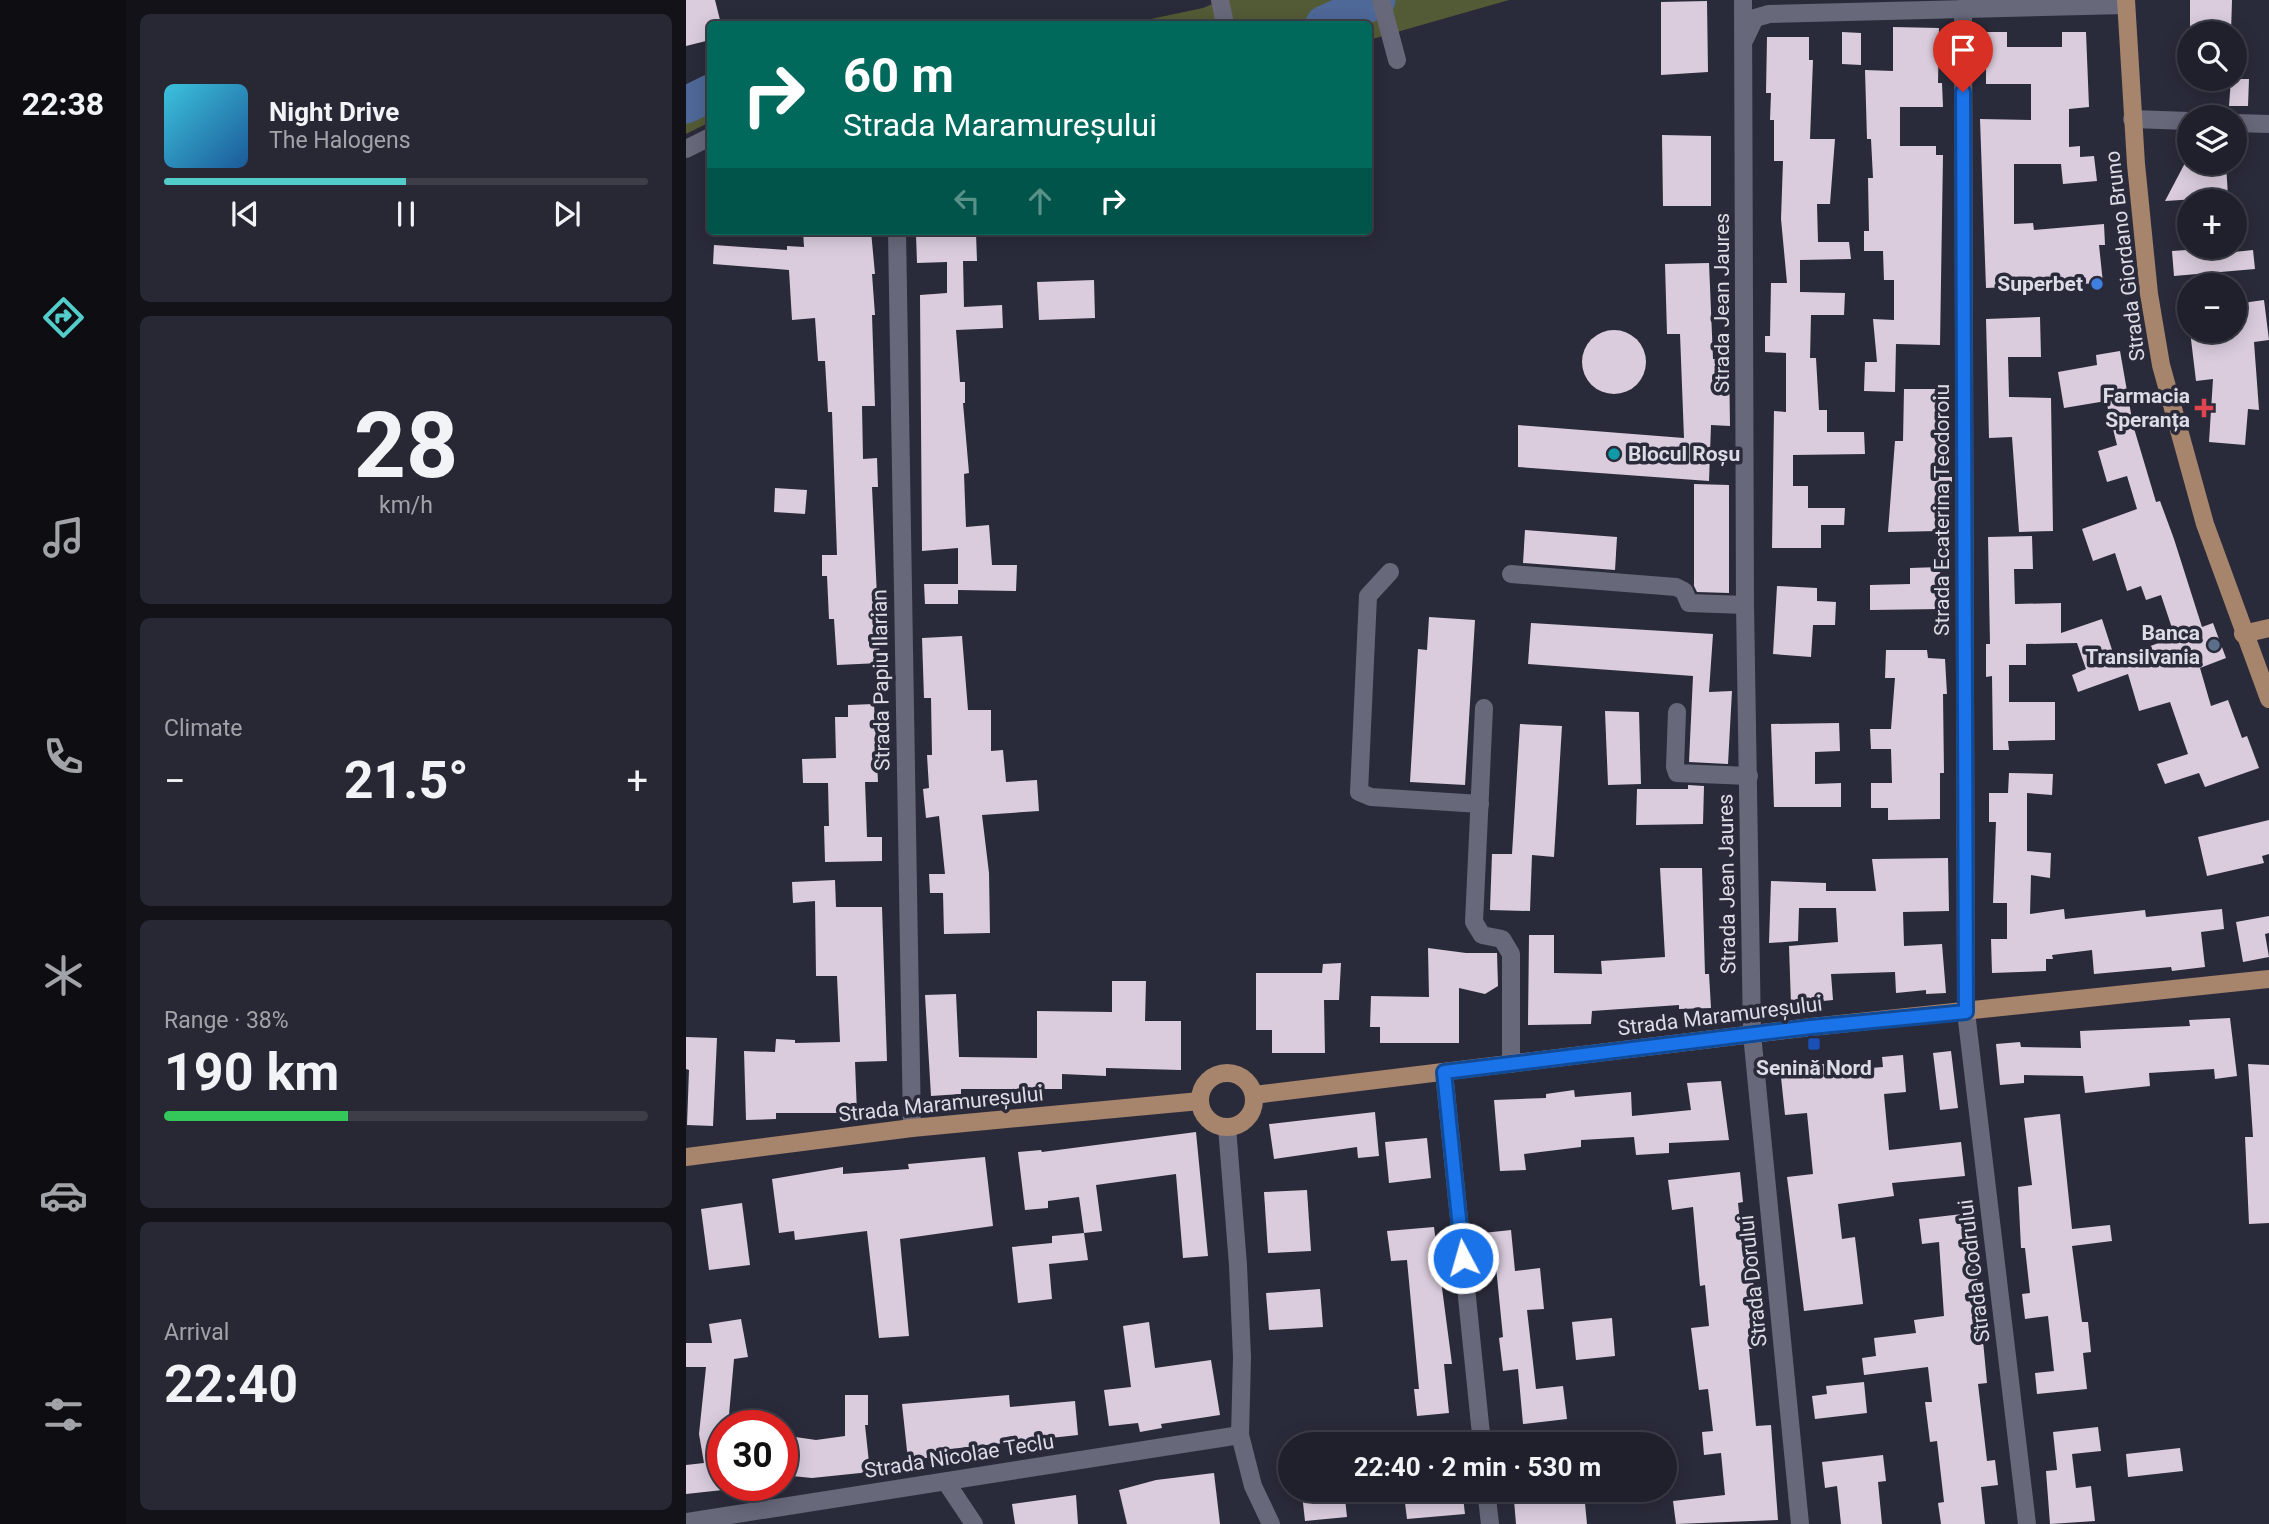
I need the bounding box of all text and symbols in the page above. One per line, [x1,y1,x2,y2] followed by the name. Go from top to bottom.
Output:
[1933,20,1993,92] pin
[2177,21,2247,343] map controls
[2177,21,2247,91] button: search
[1944,31,1982,69] icon: arrive
[843,47,954,104] text: 60 m
[728,49,819,140] icon: right
[22,85,104,123] text: 22:38
[269,97,399,127] text: Night Drive
[2177,105,2247,175] button: layers
[843,106,1157,144] text: Strada Maramureșului
[269,127,411,154] text: The Halogens
[2100,149,2150,363] street label: Strada Giordano Bruno
[948,182,986,220] icon: left
[1021,182,1059,220] icon: ahead
[1094,182,1132,220] icon: right
[2177,189,2247,259] button: +
[226,195,264,233] icon: previous
[387,195,425,233] icon: pause
[548,195,586,233] icon: next
[1710,213,1734,393] street label: Strada Jean Jaures
[1997,272,2083,296] place label: Superbet
[2177,273,2247,343] button: −
[2089,276,2105,292] marker: Superbet
[39,293,88,342] icon: directions
[1930,384,1954,636] street label: Strada Ecaterina Teodoroiu
[2103,384,2190,432] place label: Farmacia Speranța
[354,393,458,499] text: 28
[2196,400,2212,416] marker: Farmacia Speranța
[1628,442,1740,467] place label: Blocul Roșu
[1606,446,1622,462] marker: Blocul Roșu
[379,492,433,519] text: km/h
[39,513,88,562] icon: music
[867,589,895,771] street label: Strada Papiu Ilarian
[2085,621,2200,669] place label: Banca Transilvania
[2206,637,2222,653] marker: Banca Transilvania
[164,715,243,742] text: Climate
[39,732,88,781] icon: phone
[344,750,469,811] text: 21.5°
[164,759,186,803] text: −
[626,759,648,803] text: +
[1713,794,1741,974] street label: Strada Jean Jaures
[39,951,88,1000] icon: climate
[1616,992,1824,1040] street label: Strada Maramureșului
[164,1007,289,1034] text: Range · 38%
[1806,1036,1822,1052] marker: Senină Nord
[164,1042,339,1103] text: 190 km
[1756,1056,1872,1080] place label: Senină Nord
[837,1081,1045,1127] street label: Strada Maramureșului
[39,1171,88,1220] icon: car
[1953,1198,1995,1344] street label: Strada Codrului
[1734,1214,1772,1348] street label: Strada Dorului
[1426,1221,1500,1295] position arrow
[164,1319,229,1346] text: Arrival
[164,1354,298,1415] text: 22:40
[39,1390,88,1439] icon: filters
[707,1410,798,1501] speed limit sign: 30
[862,1429,1056,1483] street label: Strada Nicolae Teclu
[1354,1452,1601,1482] text: 22:40 · 2 min · 530 m

